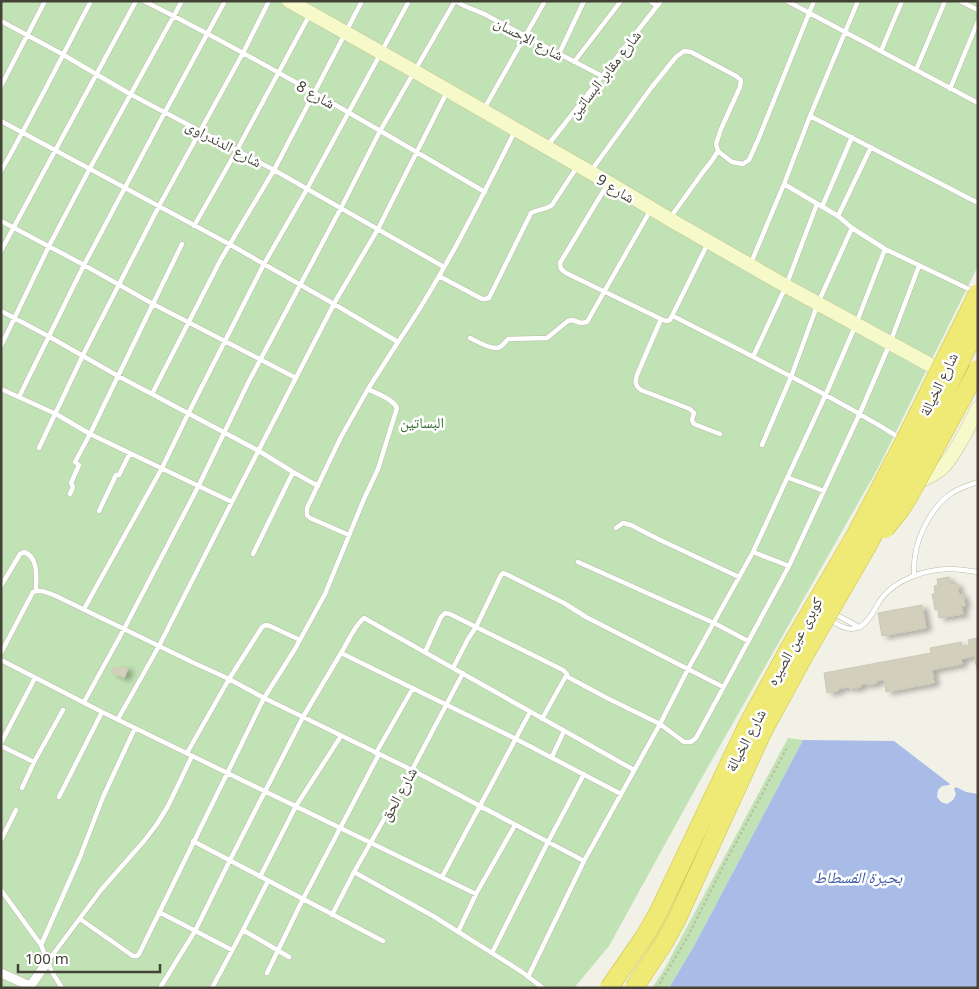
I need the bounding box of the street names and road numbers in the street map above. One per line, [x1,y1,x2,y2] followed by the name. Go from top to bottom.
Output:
[490,11,567,66] street label: شارع الإحسان
[563,26,646,123] street label: شارع مقابر البساتين
[293,75,339,114] street label: شارع 8
[182,115,266,172] street label: شارع الدندراوى
[593,169,639,208] street label: شارع 9
[914,349,963,420] street label: شارع الخيالة
[761,593,827,689] street label: كوبرى عين الصيره
[720,705,771,775] street label: شارع الخيالة
[375,763,422,825] street label: شارع الحق

